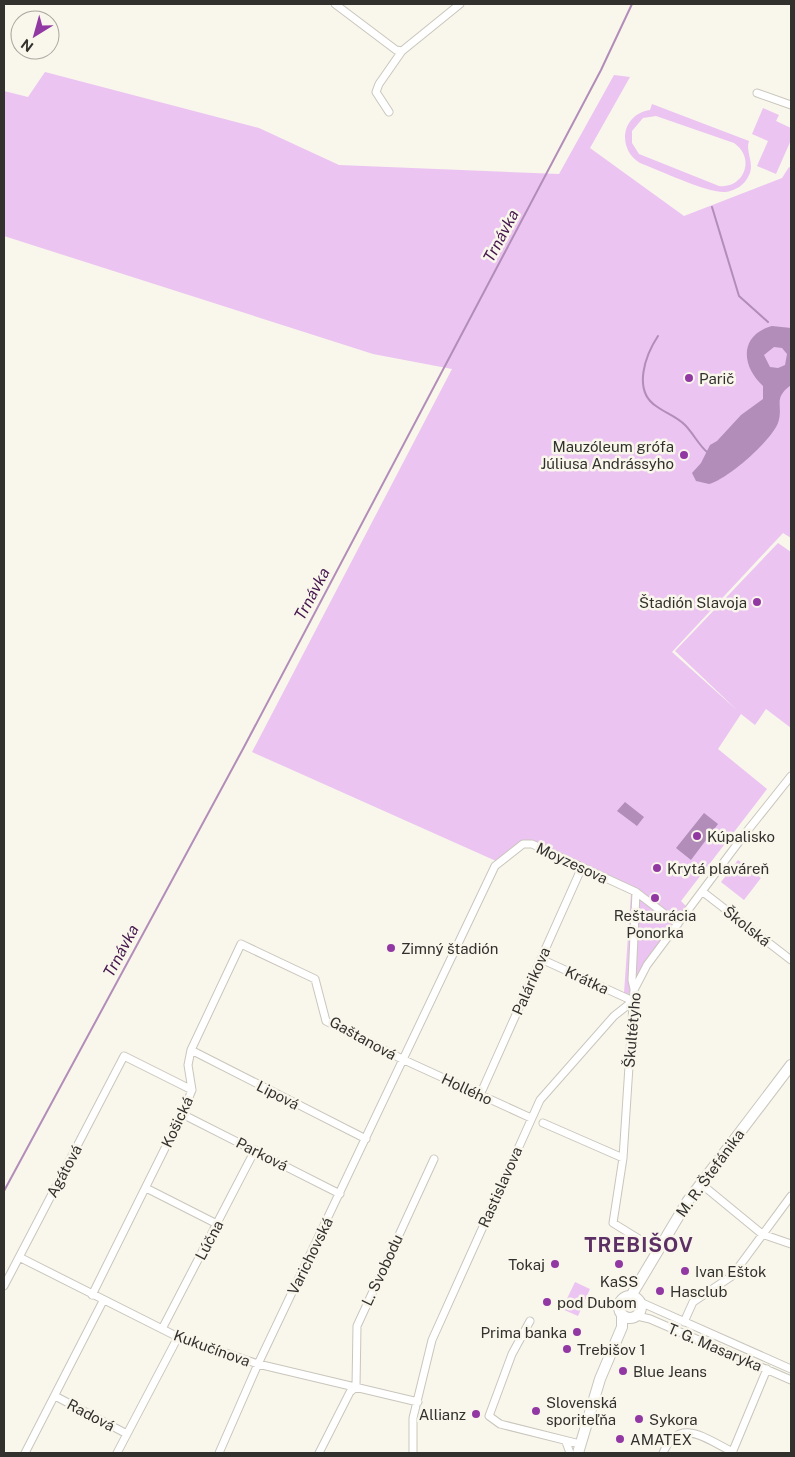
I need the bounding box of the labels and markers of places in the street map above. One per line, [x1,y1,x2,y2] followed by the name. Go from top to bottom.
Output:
[699,370,734,387] place label: Parič
[683,372,695,384] marker: Parič
[540,438,674,472] place label: Mauzóleum grófa Júliusa Andrássyho
[678,449,690,461] marker: Mauzóleum grófa Júliusa Andrássyho
[639,594,747,611] place label: Štadión Slavoja
[751,596,763,608] marker: Štadión Slavoja
[707,828,775,845] place label: Kúpalisko
[691,830,703,842] marker: Kúpalisko
[667,860,769,877] place label: Krytá plaváreň
[651,862,663,874] marker: Krytá plaváreň
[649,892,661,904] marker: Reštaurácia Ponorka
[614,907,696,941] place label: Reštaurácia Ponorka
[401,940,499,957] place label: Zimný štadión
[385,942,397,954] marker: Zimný štadión
[508,1256,545,1273] place label: Tokaj
[549,1258,561,1270] marker: Tokaj
[613,1258,625,1270] marker: KaSS
[695,1263,766,1280] place label: Ivan Eštok
[679,1265,691,1277] marker: Ivan Eštok
[600,1273,638,1290] place label: KaSS
[670,1283,727,1300] place label: Hasclub
[654,1285,666,1297] marker: Hasclub
[557,1294,637,1311] place label: pod Dubom
[541,1296,553,1308] marker: pod Dubom
[481,1324,567,1341] place label: Prima banka
[571,1326,583,1338] marker: Prima banka
[577,1341,646,1358] place label: Trebišov 1
[561,1343,573,1355] marker: Trebišov 1
[633,1363,707,1380] place label: Blue Jeans
[617,1365,629,1377] marker: Blue Jeans
[546,1394,617,1428] place label: Slovenská sporiteľňa
[530,1405,542,1417] marker: Slovenská sporiteľňa
[419,1406,466,1423] place label: Allianz
[470,1408,482,1420] marker: Allianz
[649,1411,698,1428] place label: Sykora
[633,1413,645,1425] marker: Sykora
[630,1431,692,1448] place label: AMATEX
[614,1433,626,1445] marker: AMATEX

